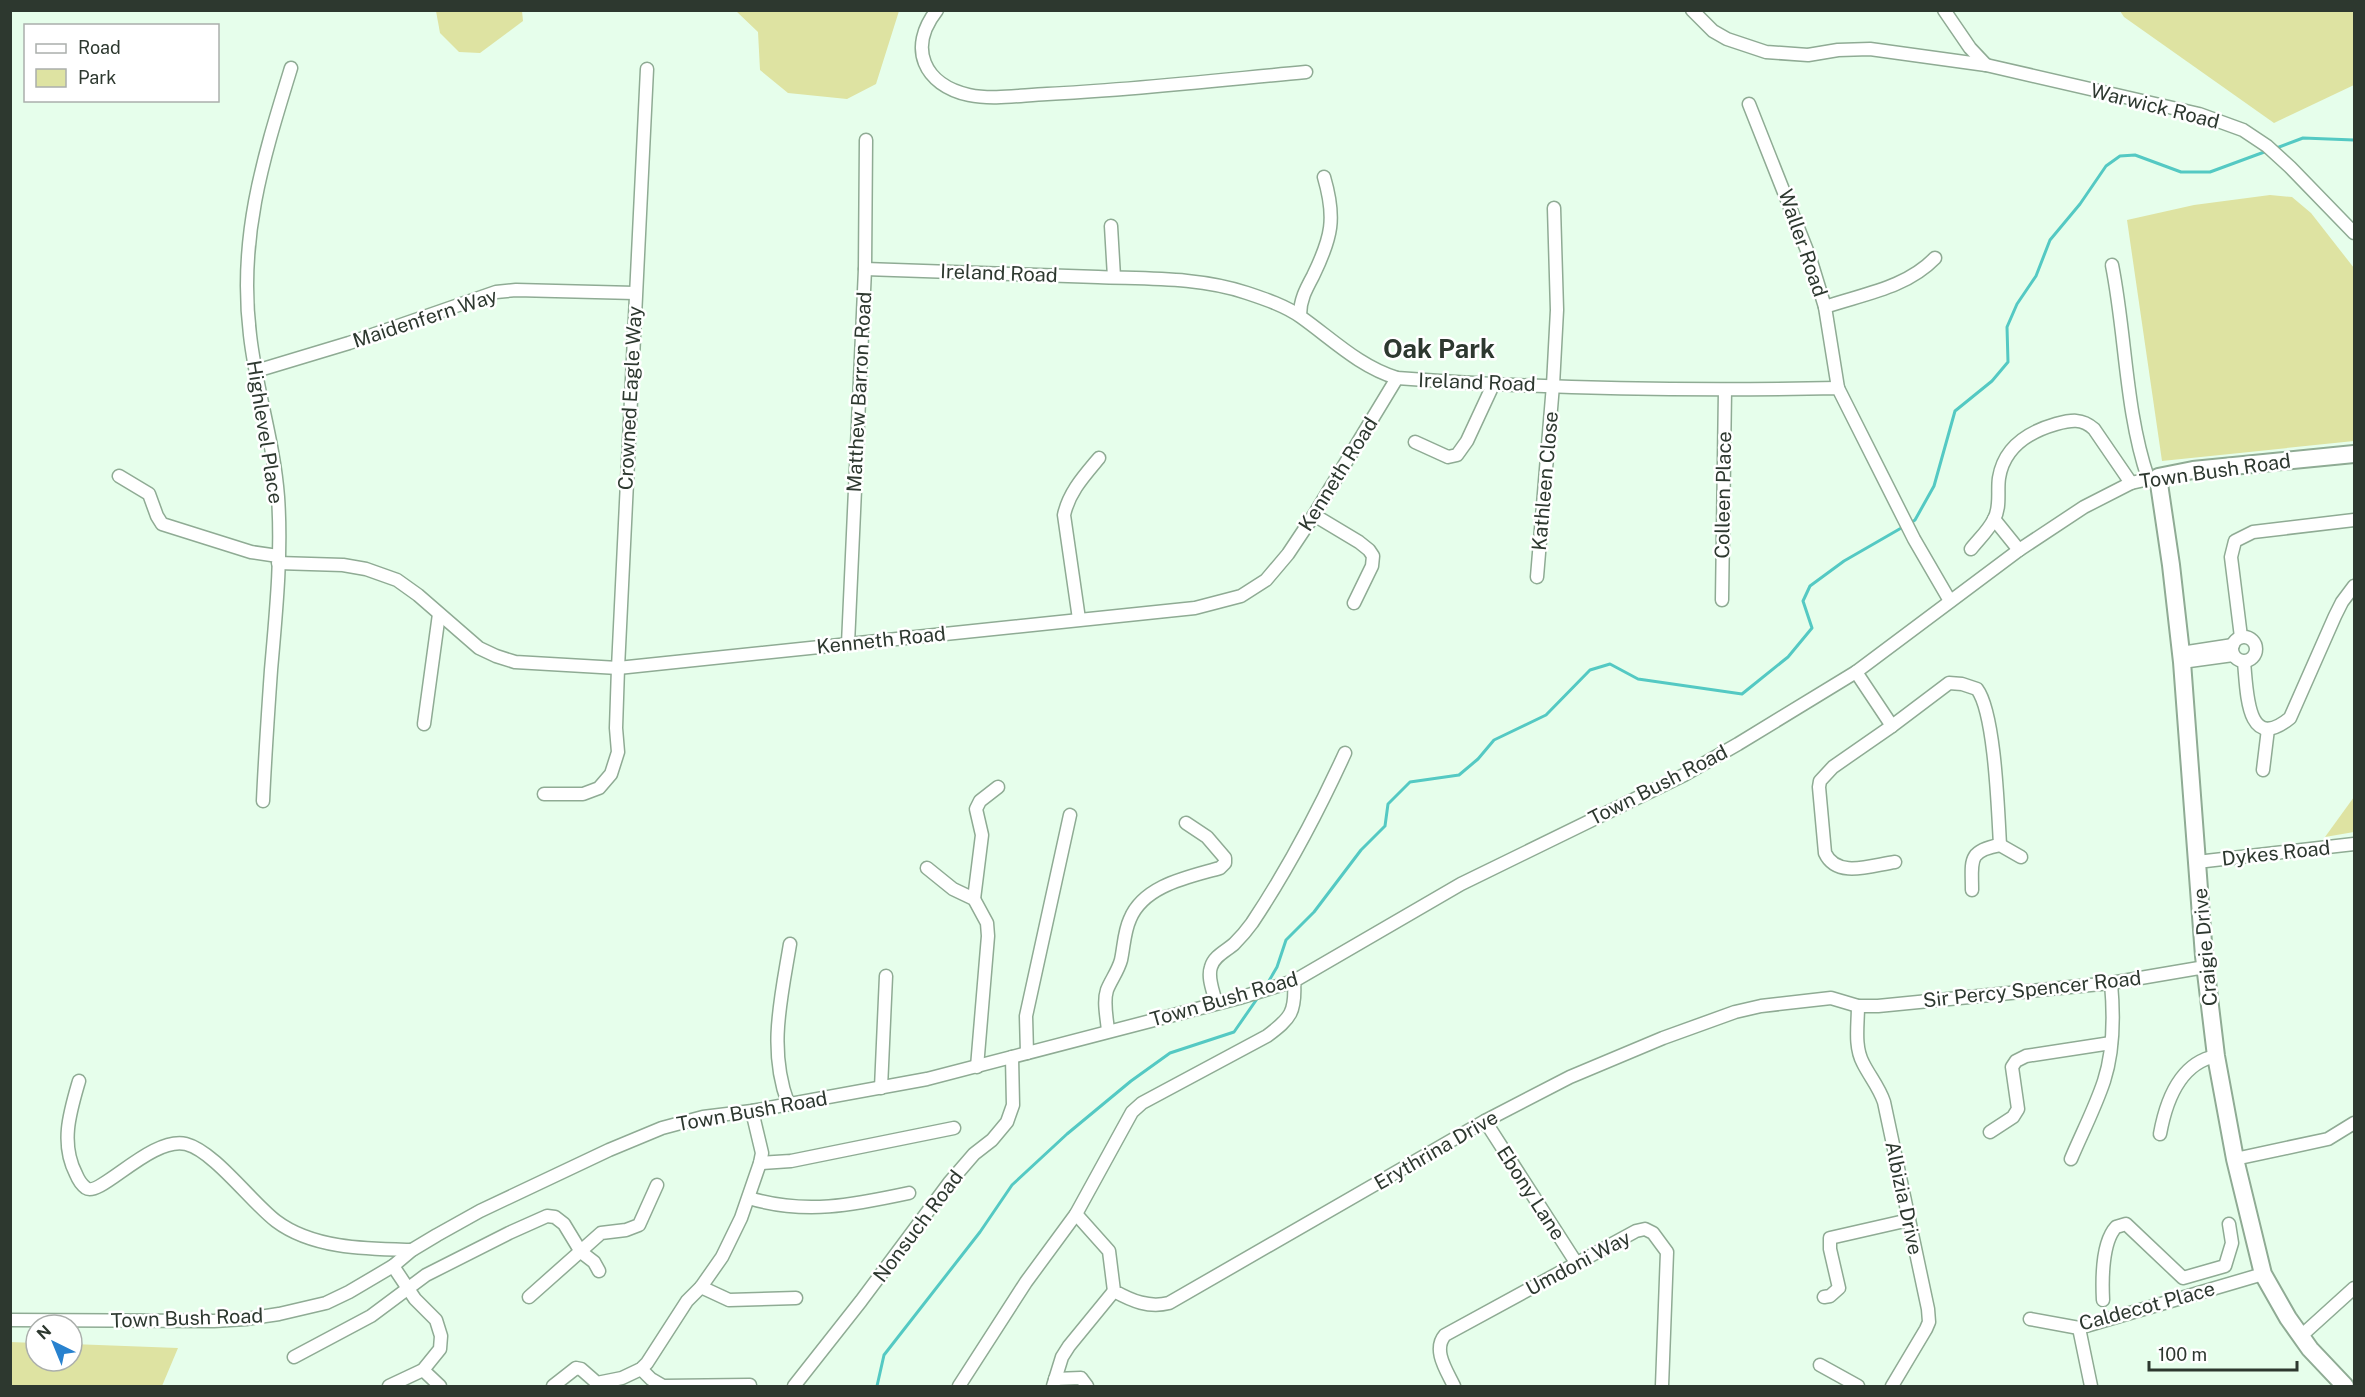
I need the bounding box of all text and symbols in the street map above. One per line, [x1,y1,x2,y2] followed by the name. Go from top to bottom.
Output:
[24,24,219,102] legend
[78,37,121,58] text: Road
[78,67,116,88] text: Park
[2088,78,2222,134] street label: Warwick Road
[1773,186,1833,300] street label: Waller Road
[940,259,1058,287] street label: Ireland Road
[350,283,501,353] street label: Maidenfern Way
[842,291,876,493] street label: Matthew Barron Road
[613,305,647,491] street label: Crowned Eagle Way
[1383,333,1495,364] district label: Oak Park
[242,359,288,505] street label: Highlevel Place
[1418,368,1536,396] street label: Ireland Road
[1527,410,1563,552] street label: Kathleen Close
[1293,413,1383,535] street label: Kenneth Road
[1710,431,1736,559] street label: Colleen Place
[2138,449,2292,493] street label: Town Bush Road
[815,621,947,659] street label: Kenneth Road
[1585,740,1731,830] street label: Town Bush Road
[2221,835,2331,871] street label: Dykes Road
[2188,887,2222,1007] street label: Craigie Drive
[1147,966,1301,1032] street label: Town Bush Road
[1922,966,2142,1012] street label: Sir Percy Spencer Road
[675,1086,829,1136] street label: Town Bush Road
[1370,1105,1502,1195] street label: Erythrina Drive
[1880,1139,1928,1257] street label: Albizia Drive
[1492,1141,1570,1245] street label: Ebony Lane
[868,1165,968,1287] street label: Nonsuch Road
[1522,1225,1635,1301] street label: Umdoni Way
[2076,1276,2218,1336] street label: Caldecot Place
[110,1303,264,1333] street label: Town Bush Road
[24,1313,84,1373] north arrow
[33,1321,55,1344] text: N
[2149,1334,2298,1372] scale bar
[2158,1344,2207,1365] text: 100 m

